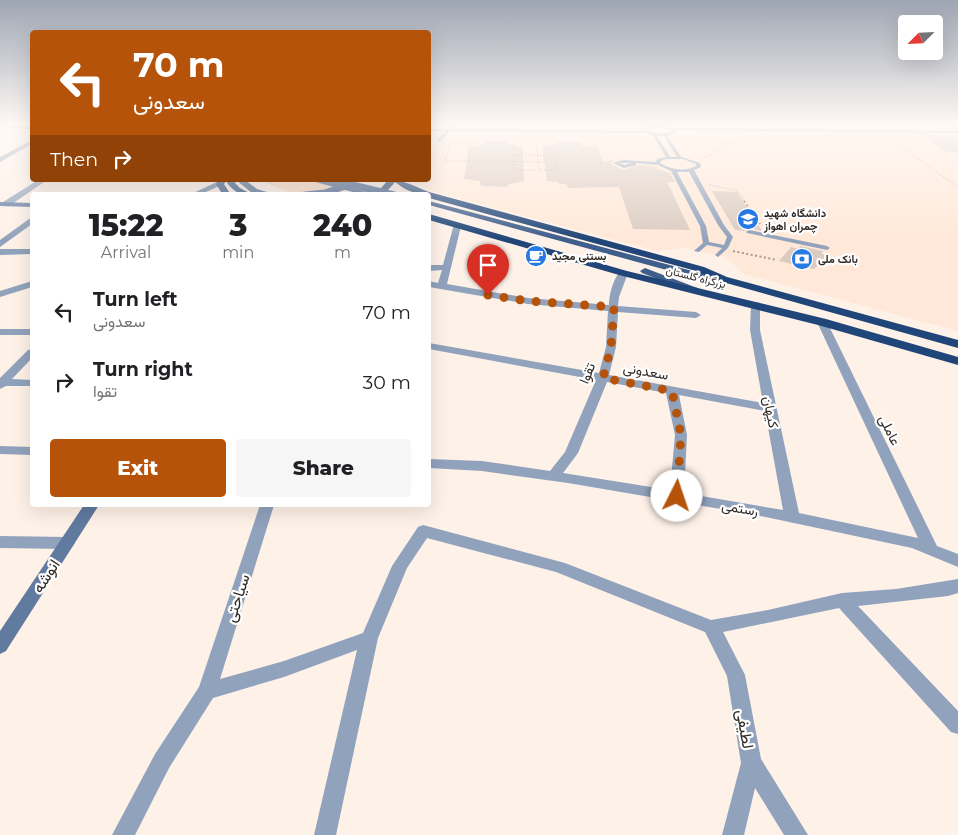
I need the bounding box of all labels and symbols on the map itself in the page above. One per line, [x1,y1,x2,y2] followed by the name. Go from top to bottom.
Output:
[898,15,942,60] north arrow
[763,206,827,234] place label: دانشگاه شهید چمران اهواز
[736,207,760,231] school or university icon: دانشگاه شهید چمران اهواز
[467,244,509,295] pin
[524,244,548,268] cafe icon: بستنی مجید
[790,247,814,271] bank icon: بانک ملی
[552,249,606,263] place label: بستنی مجید
[818,252,858,266] place label: بانک ملی
[665,263,727,291] street label: بزرگراه گلستان
[622,358,670,384] street label: سعدونی
[575,360,599,386] street label: تقوا
[759,394,783,430] street label: کیهان
[875,412,905,448] street label: عاملی
[650,469,702,521] position arrow
[720,496,760,520] street label: رستمی
[28,556,65,597] street label: انوشه
[220,572,255,625] street label: سیاحتی
[731,708,758,750] street label: لطیفی

